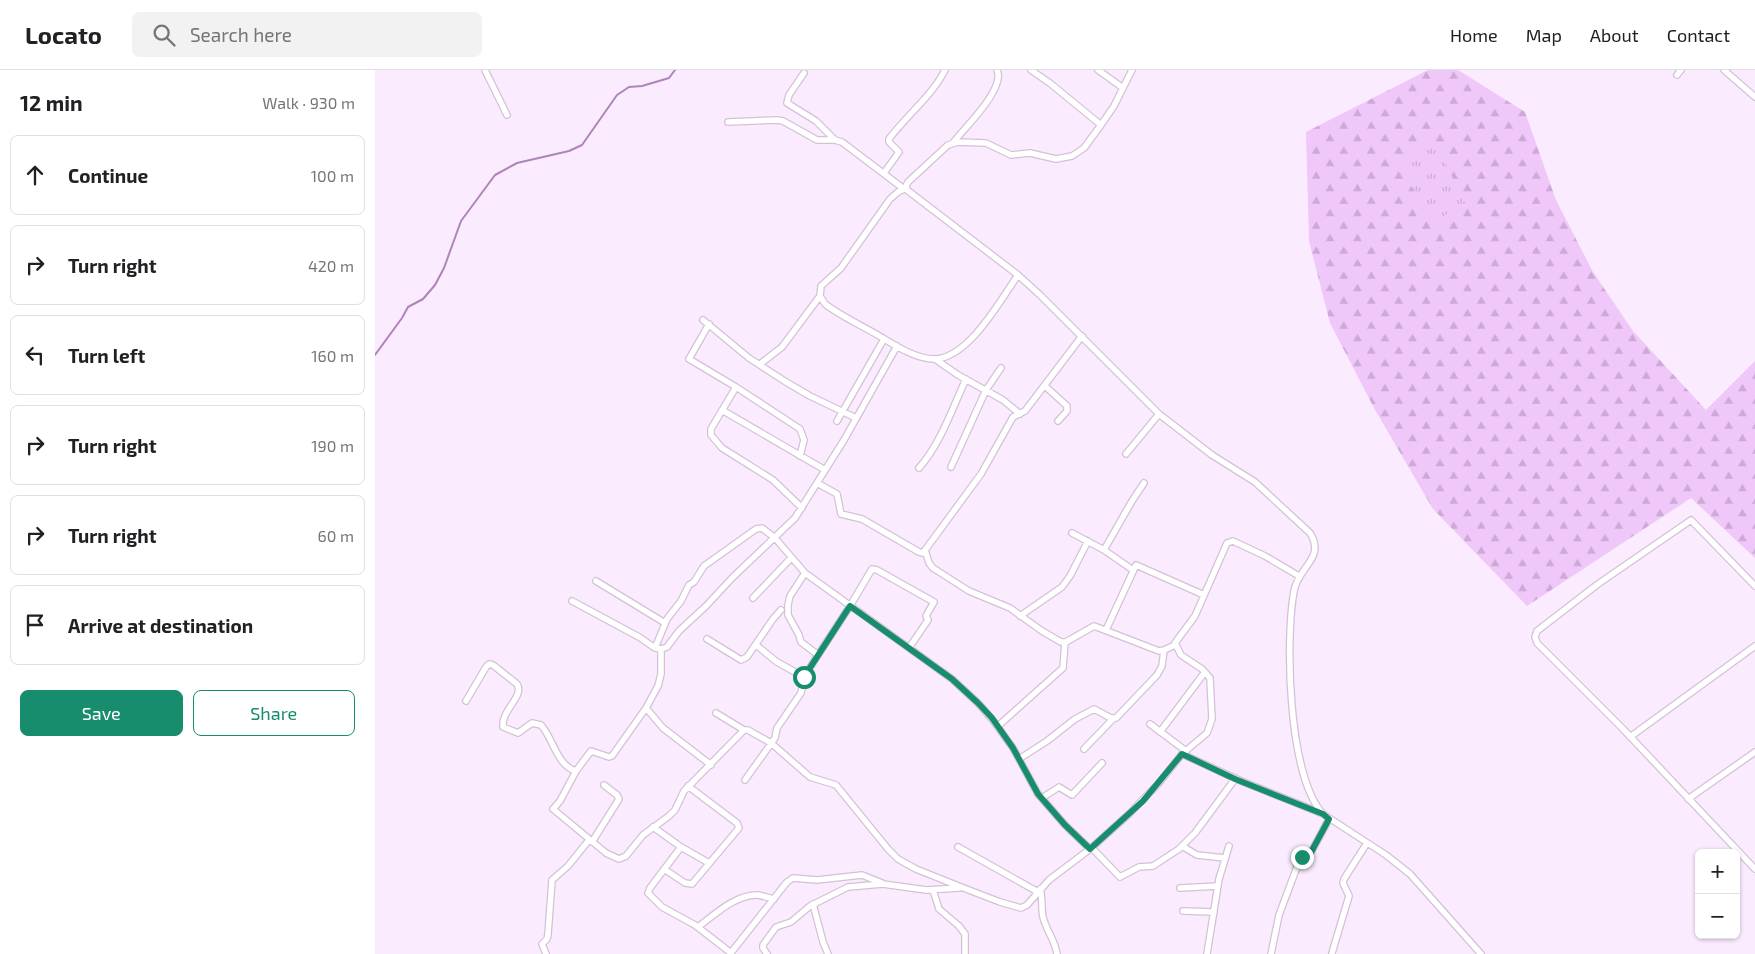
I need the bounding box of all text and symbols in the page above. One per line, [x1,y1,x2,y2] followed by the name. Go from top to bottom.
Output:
[132,12,482,57] search box
[25,20,102,49] text: Locato
[150,21,178,49] icon: search
[190,23,292,46] text: Search here
[1450,24,1498,46] text: Home
[1526,24,1562,46] text: Map
[1590,24,1639,46] text: About
[1667,24,1730,46] text: Contact
[20,90,83,115] text: 12 min
[262,93,355,112] text: Walk · 930 m
[21,161,49,189] icon: ahead
[68,164,148,187] text: Continue
[311,166,354,185] text: 100 m
[21,251,49,279] icon: right
[68,254,156,277] text: Turn right
[308,256,354,275] text: 420 m
[21,341,49,369] icon: left
[68,344,145,367] text: Turn left
[311,346,354,365] text: 160 m
[21,431,49,459] icon: right
[68,434,156,457] text: Turn right
[311,436,354,455] text: 190 m
[21,521,49,549] icon: right
[68,524,156,547] text: Turn right
[318,526,354,545] text: 60 m
[21,611,49,639] icon: arrive
[68,614,253,637] text: Arrive at destination
[793,666,816,689] route start
[20,690,183,736] button: Save
[193,690,355,736] button: Share
[1291,846,1314,869] route end
[1695,849,1740,939] map controls
[1695,849,1740,894] button: +
[1695,894,1740,939] button: −

